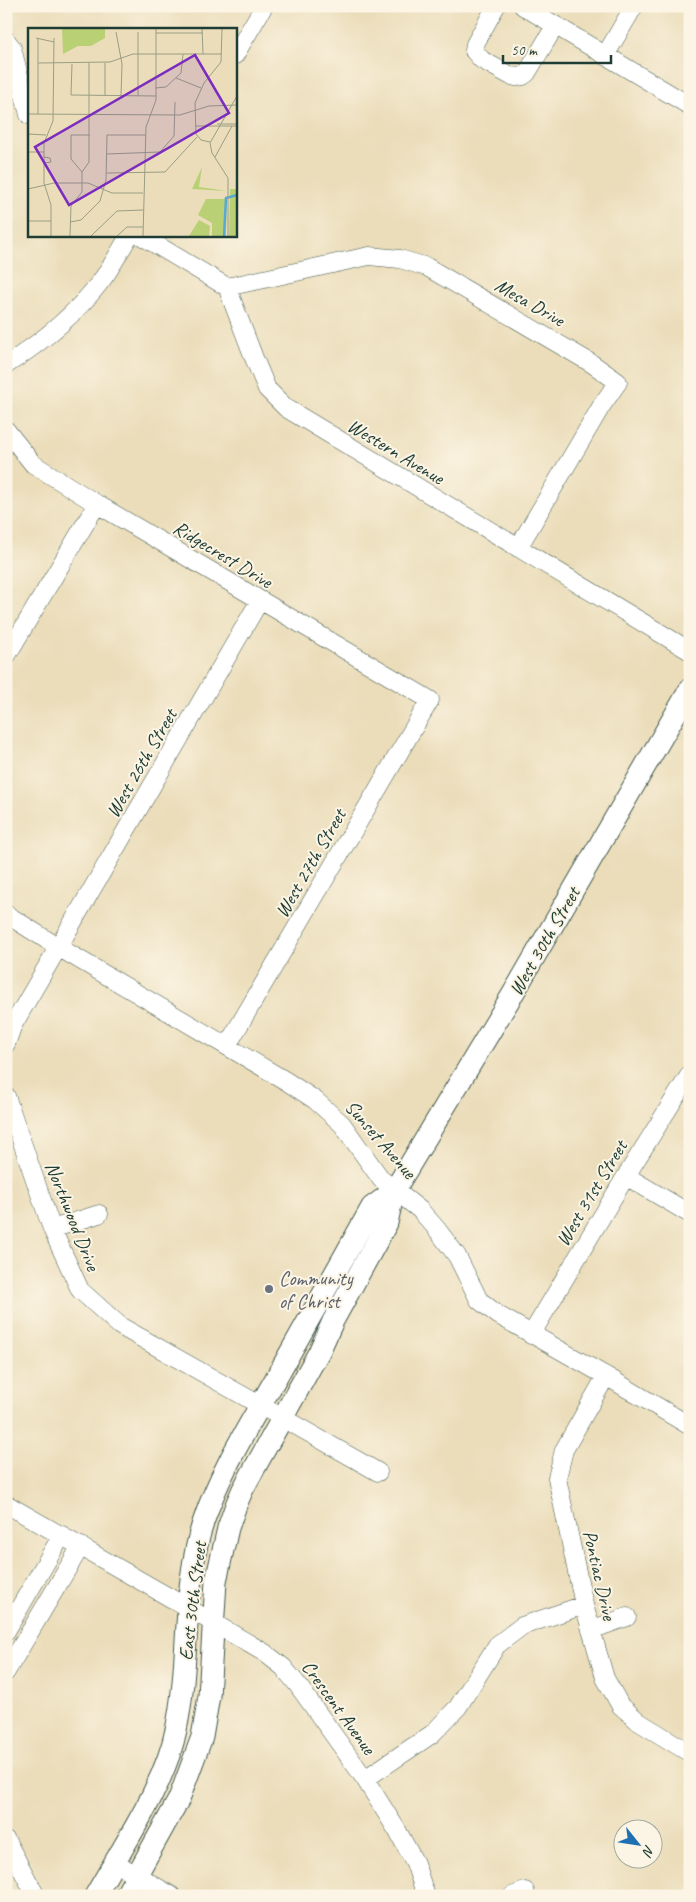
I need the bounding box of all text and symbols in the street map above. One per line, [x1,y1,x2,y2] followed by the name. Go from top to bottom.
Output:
[28,28,236,236] inset map
[503,32,611,64] scale bar
[511,41,538,60] text: 50 m
[491,273,570,333] street label: Mesa Drive
[343,413,450,491] street label: Western Avenue
[169,515,278,595] street label: Ridgecrest Drive
[100,703,184,822] street label: West 26th Street
[269,803,353,922] street label: West 27th Street
[503,881,587,1000] street label: West 30th Street
[340,1095,423,1185] street label: Sunset Avenue
[550,1134,634,1251] street label: West 31st Street
[39,1158,106,1276] street label: Northwood Drive
[279,1266,354,1314] place label: Community of Christ
[263,1283,275,1295] marker: Community of Christ
[577,1528,622,1624] street label: Pontiac Drive
[173,1538,212,1662] street label: East 30th Street
[296,1655,382,1760] street label: Crescent Avenue
[614,1820,664,1870] north arrow
[638,1842,658,1860] text: N

